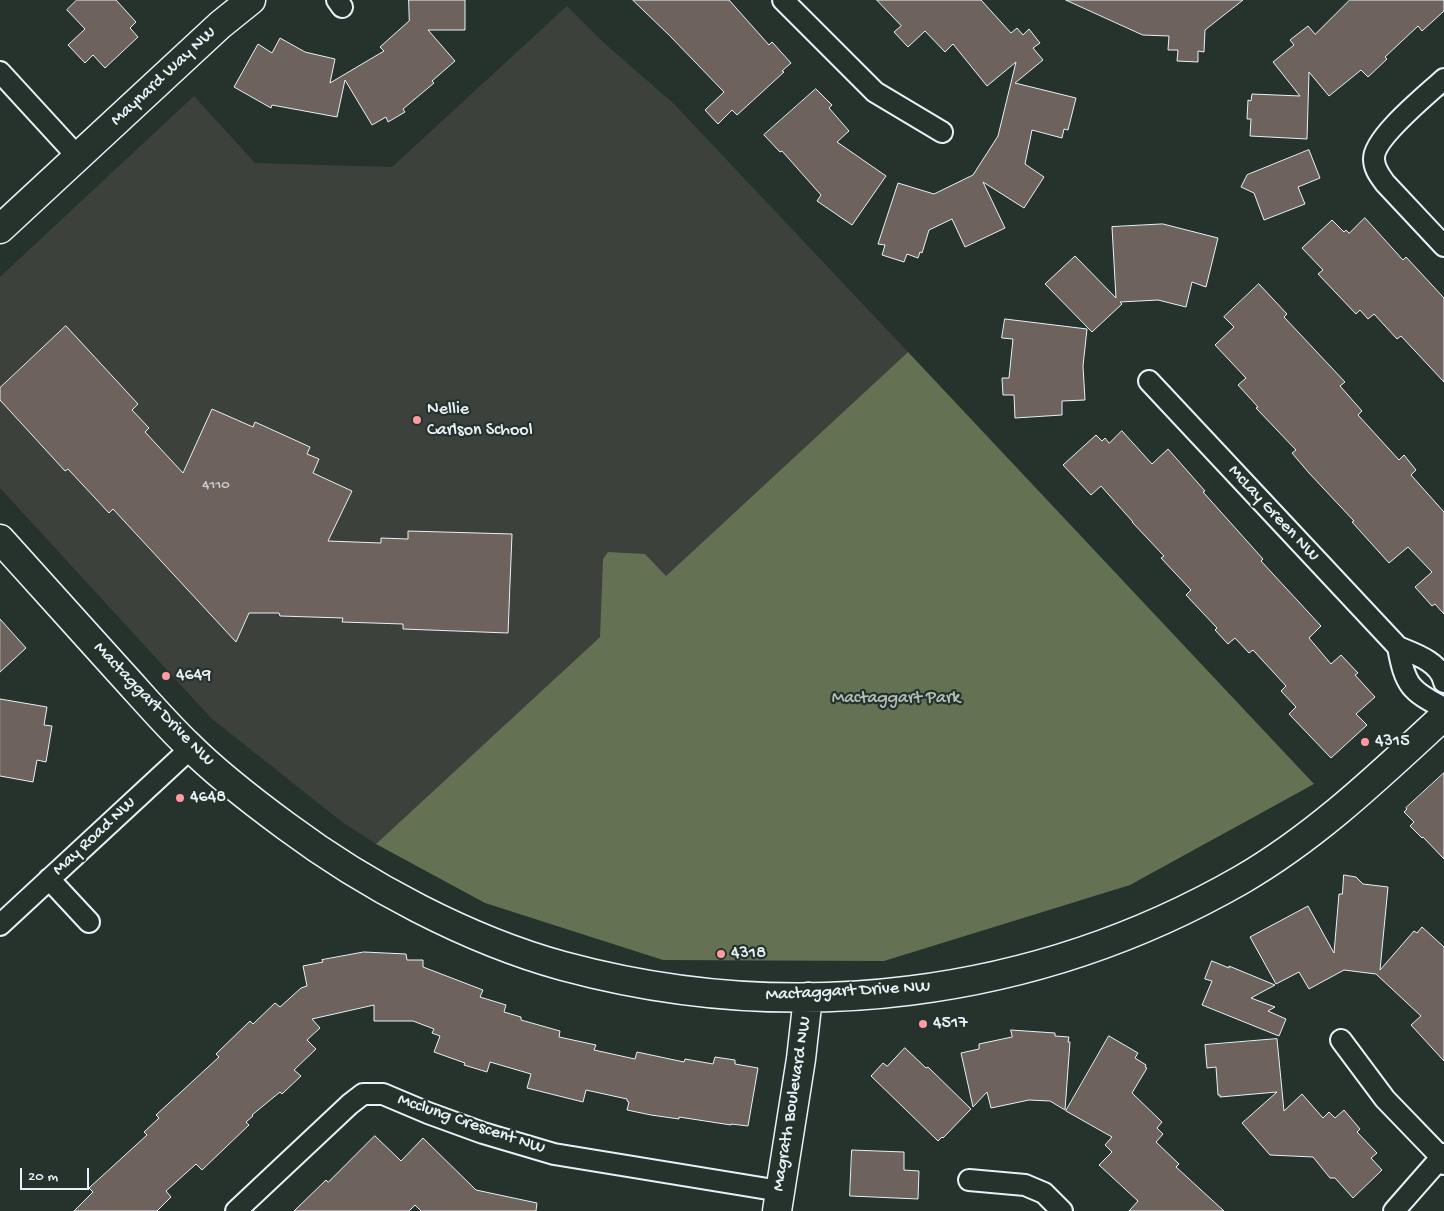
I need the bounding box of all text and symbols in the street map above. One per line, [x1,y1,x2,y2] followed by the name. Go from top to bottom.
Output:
[107,23,221,131] street label: Maynard Way NW
[427,399,533,442] place label: Nellie Carlson School
[411,414,423,426] marker: Nellie Carlson School
[1223,461,1323,567] street label: McLay Green NW
[202,477,230,495] house number: 4110
[88,638,218,772] street label: Mactaggart Drive NW
[176,665,211,687] place label: 4649
[160,670,172,682] marker: 4649
[832,688,960,710] park label: Mactaggart Park
[1375,731,1410,753] place label: 4315
[1359,736,1371,748] marker: 4315
[190,787,226,809] place label: 4648
[174,792,186,804] marker: 4648
[49,793,141,881] street label: May Road NW
[731,943,766,965] place label: 4318
[715,948,727,960] marker: 4318
[765,977,931,1007] street label: Mactaggart Drive NW
[933,1013,968,1035] place label: 4517
[769,1015,817,1193] street label: Magrath Boulevard NW
[917,1018,929,1030] marker: 4517
[394,1090,548,1160] street label: Mcclung Crescent NW
[22,1158,91,1190] scale bar
[28,1168,58,1186] text: 20 m

